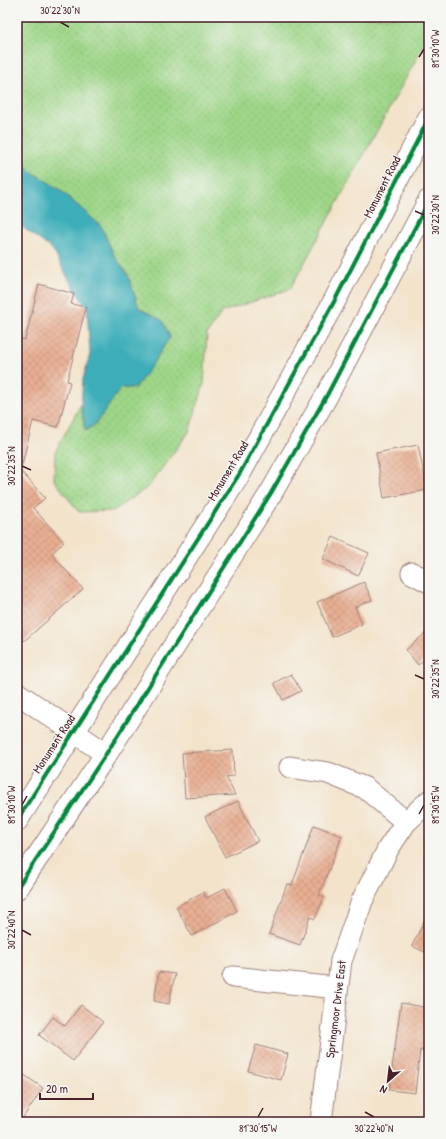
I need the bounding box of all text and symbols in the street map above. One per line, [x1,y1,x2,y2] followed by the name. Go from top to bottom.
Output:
[40,4,80,17] text: 30°22'30"N
[429,29,442,68] text: 81°30'10"W
[359,153,405,221] street label: Monument Road
[429,195,442,235] text: 30°22'30"N
[203,437,252,504] street label: Monument Road
[5,446,18,486] text: 30°22'35"N
[429,659,442,699] text: 30°22'35"N
[28,711,79,777] street label: Monument Road
[5,785,18,824] text: 81°30'10"W
[429,785,442,824] text: 81°30'15"W
[5,911,18,949] text: 30°22'40"N
[321,958,350,1059] street label: Springmoor Drive East
[368,1061,408,1101] north arrow
[40,1075,93,1101] scale bar
[46,1080,68,1097] text: 20 m
[377,1082,389,1097] text: N
[239,1122,278,1135] text: 81°30'15"W
[355,1122,393,1135] text: 30°22'40"N

